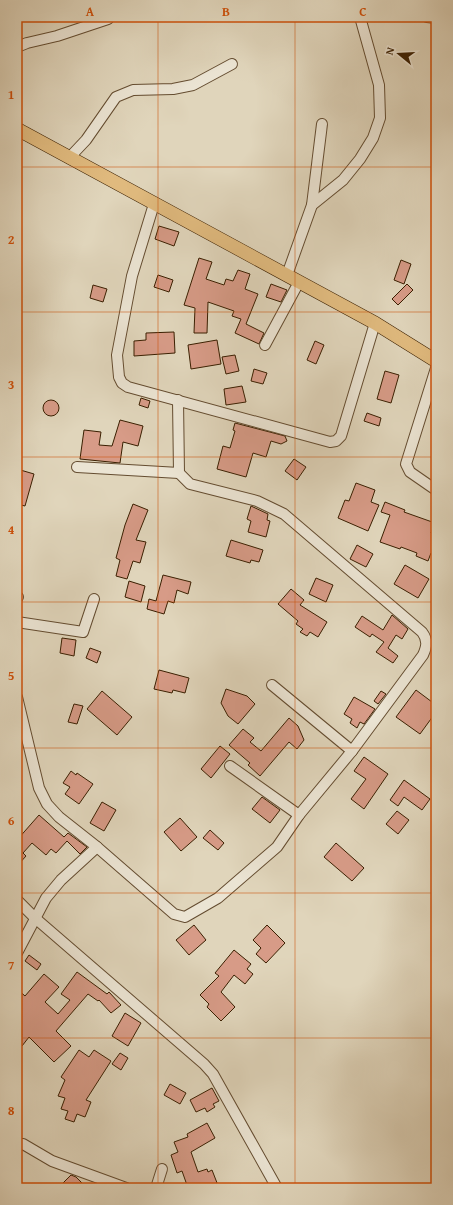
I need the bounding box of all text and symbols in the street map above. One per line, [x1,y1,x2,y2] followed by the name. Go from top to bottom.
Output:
[86,2,95,21] text: A
[222,2,230,21] text: B
[359,2,367,21] text: C
[379,34,419,74] north arrow
[381,44,398,57] text: N
[8,85,14,104] text: 1
[8,230,15,249] text: 2
[8,375,14,394] text: 3
[8,520,15,539] text: 4
[8,666,15,685] text: 5
[8,811,15,830] text: 6
[8,956,15,975] text: 7
[8,1101,15,1120] text: 8

